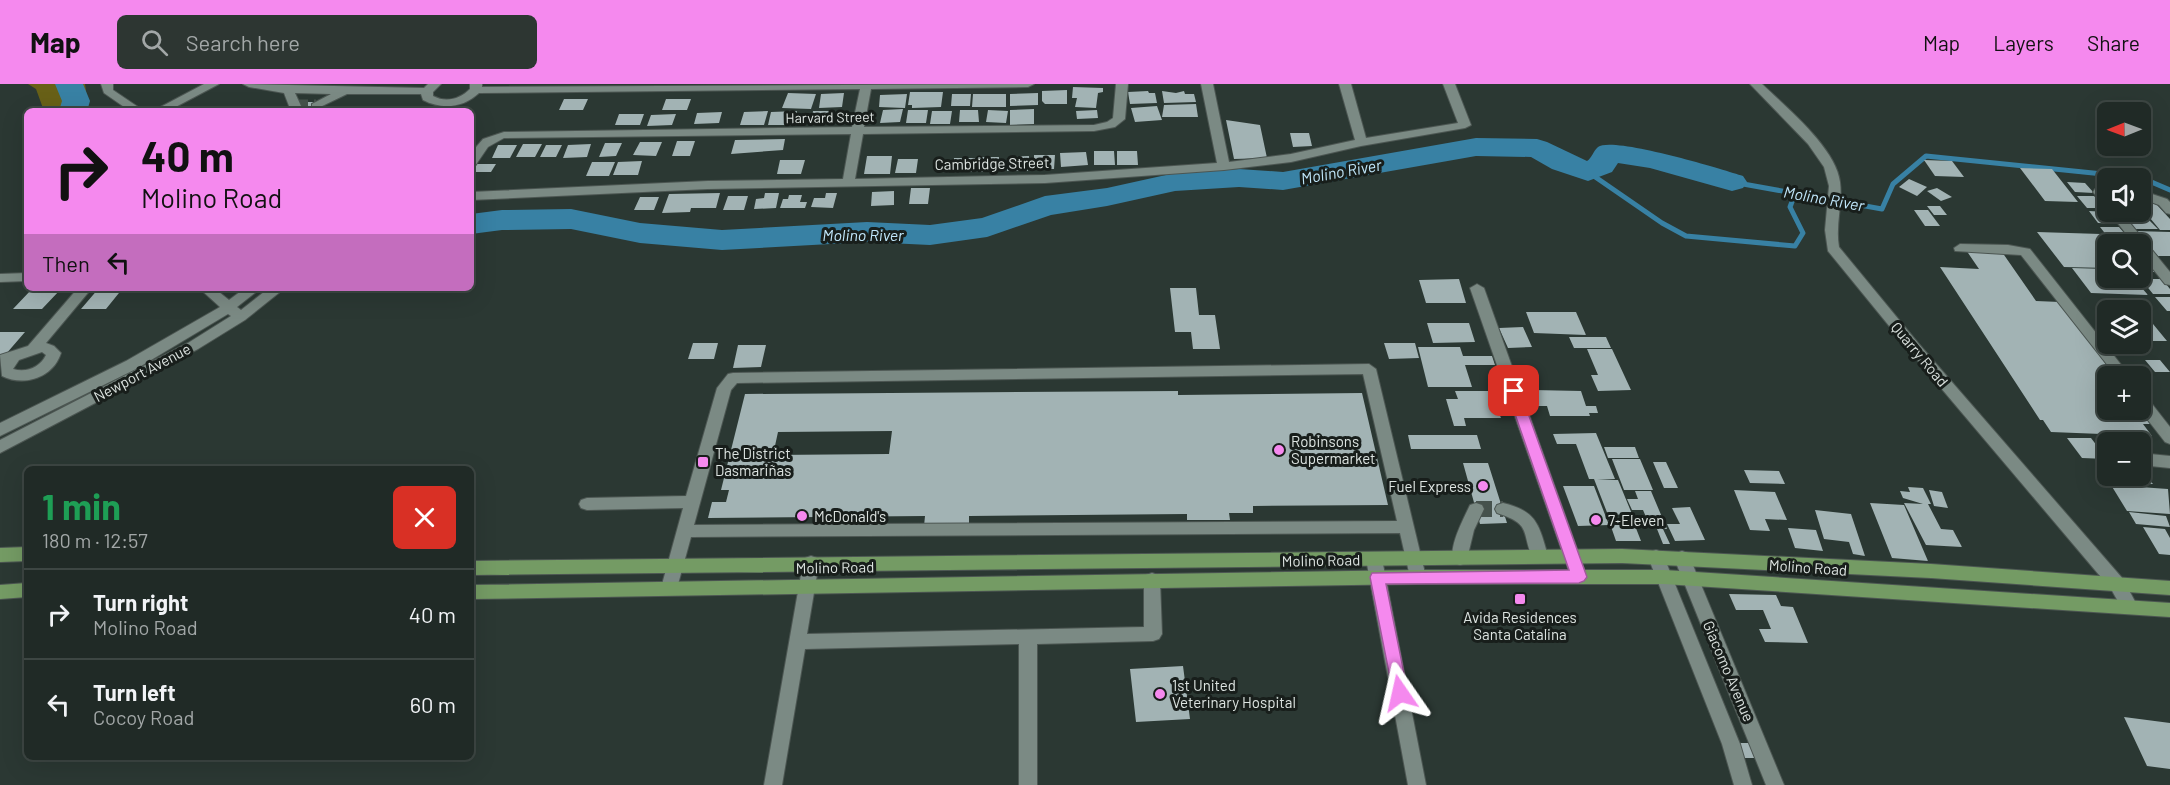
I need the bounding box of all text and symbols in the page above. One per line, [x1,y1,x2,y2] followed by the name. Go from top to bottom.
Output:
[117,15,537,69] search box
[30,25,81,59] text: Map
[138,26,171,59] icon: search
[186,29,300,55] text: Search here
[1923,30,1960,55] text: Map
[1993,30,2054,55] text: Layers
[2087,30,2140,55] text: Share
[2097,102,2151,156] north arrow
[2097,102,2151,486] map controls
[785,108,875,126] street label: Harvard Street
[141,130,234,180] text: 40 m
[42,132,120,210] icon: right
[935,153,1049,173] street label: Cambridge Street
[1299,154,1384,187] water label: Molino River
[2097,168,2151,222] button: sound
[141,181,282,213] text: Molino Road
[1782,182,1867,215] water label: Molino River
[822,225,905,244] water label: Molino River
[2097,234,2151,288] button: search
[102,246,135,279] icon: left
[42,250,90,276] text: Then
[2097,300,2151,354] button: layers
[1888,318,1952,390] street label: Quarry Road
[91,339,193,405] street label: Newport Avenue
[1488,365,1539,416] pin
[2097,366,2151,420] button: +
[1497,374,1530,407] icon: arrive
[1291,432,1376,467] place label: Robinsons Supermarket
[2097,432,2151,486] button: −
[1272,443,1286,457] marker: Robinsons Supermarket
[715,444,791,479] place label: The District Dasmariñas
[696,455,710,469] marker: The District Dasmariñas
[1388,477,1471,495] place label: Fuel Express
[1476,479,1490,493] marker: Fuel Express
[42,484,121,527] text: 1 min
[393,486,456,549] button: close
[814,507,886,525] place label: McDonald's
[795,509,809,523] marker: McDonald's
[1608,511,1664,529] place label: 7-Eleven
[1589,513,1603,527] marker: 7-Eleven
[42,528,148,552] text: 180 m · 12:57
[1282,550,1360,570] street label: Molino Road
[1768,555,1848,579] street label: Molino Road
[796,557,874,577] street label: Molino Road
[93,589,188,615] text: Turn right
[1513,592,1527,606] marker: Avida Residences Santa Catalina
[42,598,75,631] icon: right
[409,601,456,627] text: 40 m
[1463,608,1577,643] place label: Avida Residences Santa Catalina
[93,615,198,639] text: Molino Road
[1700,618,1758,724] street label: Giacomo Avenue
[1368,661,1432,725] position arrow
[1172,676,1296,711] place label: 1st United Veterinary Hospital
[93,679,176,705] text: Turn left
[1153,687,1167,701] marker: 1st United Veterinary Hospital
[42,688,75,721] icon: left
[410,691,456,717] text: 60 m
[93,705,194,729] text: Cocoy Road

